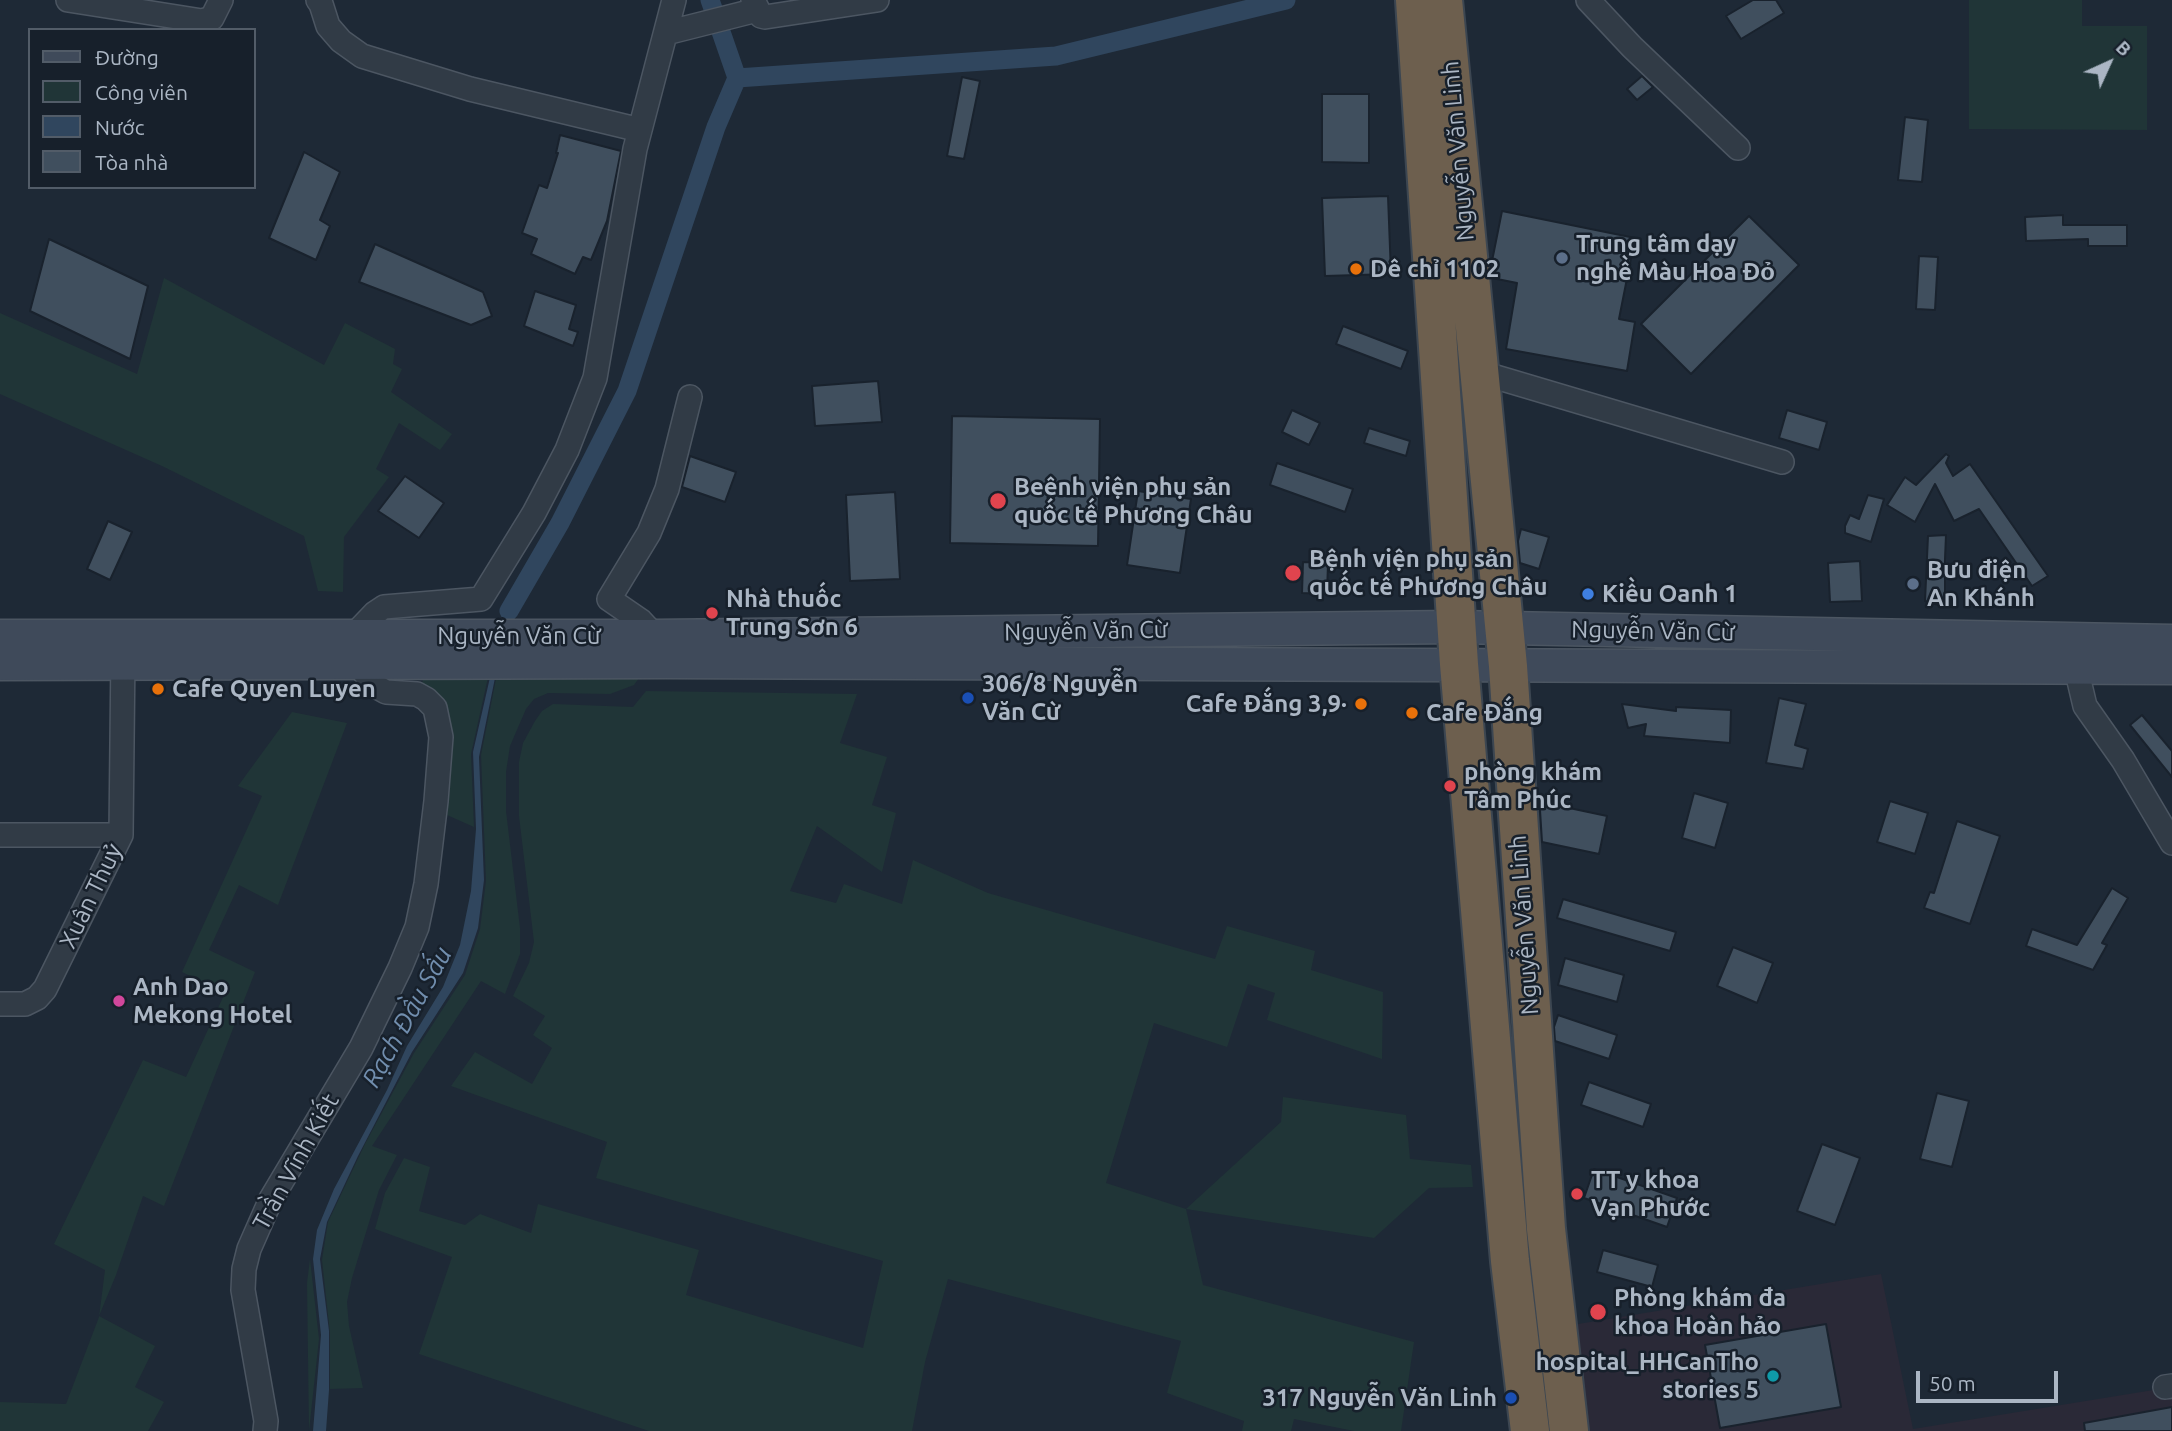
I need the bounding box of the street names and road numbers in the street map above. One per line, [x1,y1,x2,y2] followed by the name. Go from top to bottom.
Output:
[1436,60,1480,242] street label: Nguyễn Văn Linh
[1004,615,1168,647] street label: Nguyễn Văn Cừ
[1571,615,1735,647] street label: Nguyễn Văn Cừ
[437,622,601,650] street label: Nguyễn Văn Cừ
[1503,834,1545,1016] street label: Nguyễn Văn Linh
[53,839,129,953] street label: Xuân Thuỷ
[247,1089,345,1235] street label: Trần Vĩnh Kiết

